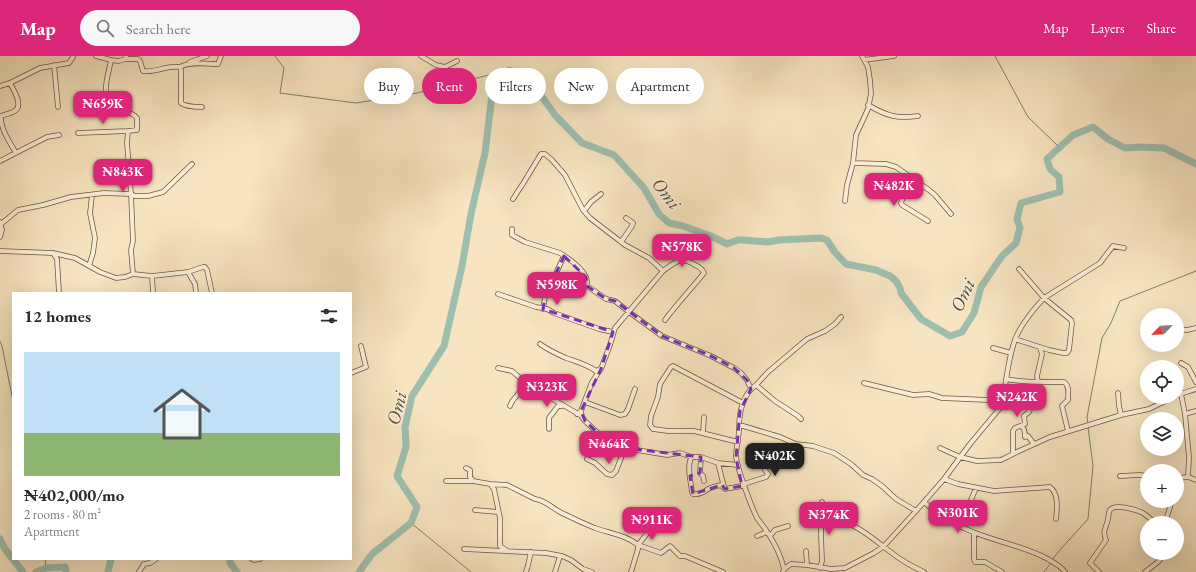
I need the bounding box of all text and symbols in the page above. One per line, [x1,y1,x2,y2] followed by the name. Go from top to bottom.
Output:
[80,10,360,46] search box
[20,16,56,41] text: Map
[94,17,116,39] icon: search
[126,19,191,38] text: Search here
[1043,19,1068,37] text: Map
[1090,19,1125,37] text: Layers
[1147,19,1176,37] text: Share
[364,68,414,104] chip: Buy
[422,68,477,104] chip: Rent
[485,68,546,104] chip: Filters
[554,68,608,104] chip: New
[616,68,704,104] chip: Apartment
[75,91,131,125] pin: ₦659K
[82,95,124,112] text: ₦659K
[95,159,151,193] pin: ₦843K
[102,163,144,180] text: ₦843K
[646,172,688,215] water label: Omi
[866,173,922,207] pin: ₦482K
[873,177,915,194] text: ₦482K
[654,234,710,268] pin: ₦578K
[661,238,703,255] text: ₦578K
[529,272,585,306] pin: ₦598K
[944,273,982,316] water label: Omi
[536,276,578,293] text: ₦598K
[24,305,91,327] text: 12 homes
[318,305,340,327] icon: filters
[1140,308,1184,352] north arrow
[1140,308,1184,560] map controls
[1140,360,1184,404] button: locate
[519,374,575,408] pin: ₦323K
[146,378,218,450] icon: home
[526,378,568,395] text: ₦323K
[989,384,1045,418] pin: ₦242K
[380,387,413,428] water label: Omi
[996,388,1038,405] text: ₦242K
[1140,412,1184,456] button: layers
[581,431,637,465] pin: ₦464K
[588,435,630,452] text: ₦464K
[747,443,803,477] pin: ₦402K
[754,447,796,464] text: ₦402K
[1140,464,1184,508] button: +
[24,484,124,506] text: ₦402,000/mo
[930,500,986,534] pin: ₦301K
[801,502,857,536] pin: ₦374K
[937,504,979,521] text: ₦301K
[24,506,101,523] text: 2 rooms · 80 m²
[808,506,850,523] text: ₦374K
[624,507,680,541] pin: ₦911K
[631,511,673,528] text: ₦911K
[1140,516,1184,560] button: −
[24,523,79,540] text: Apartment

